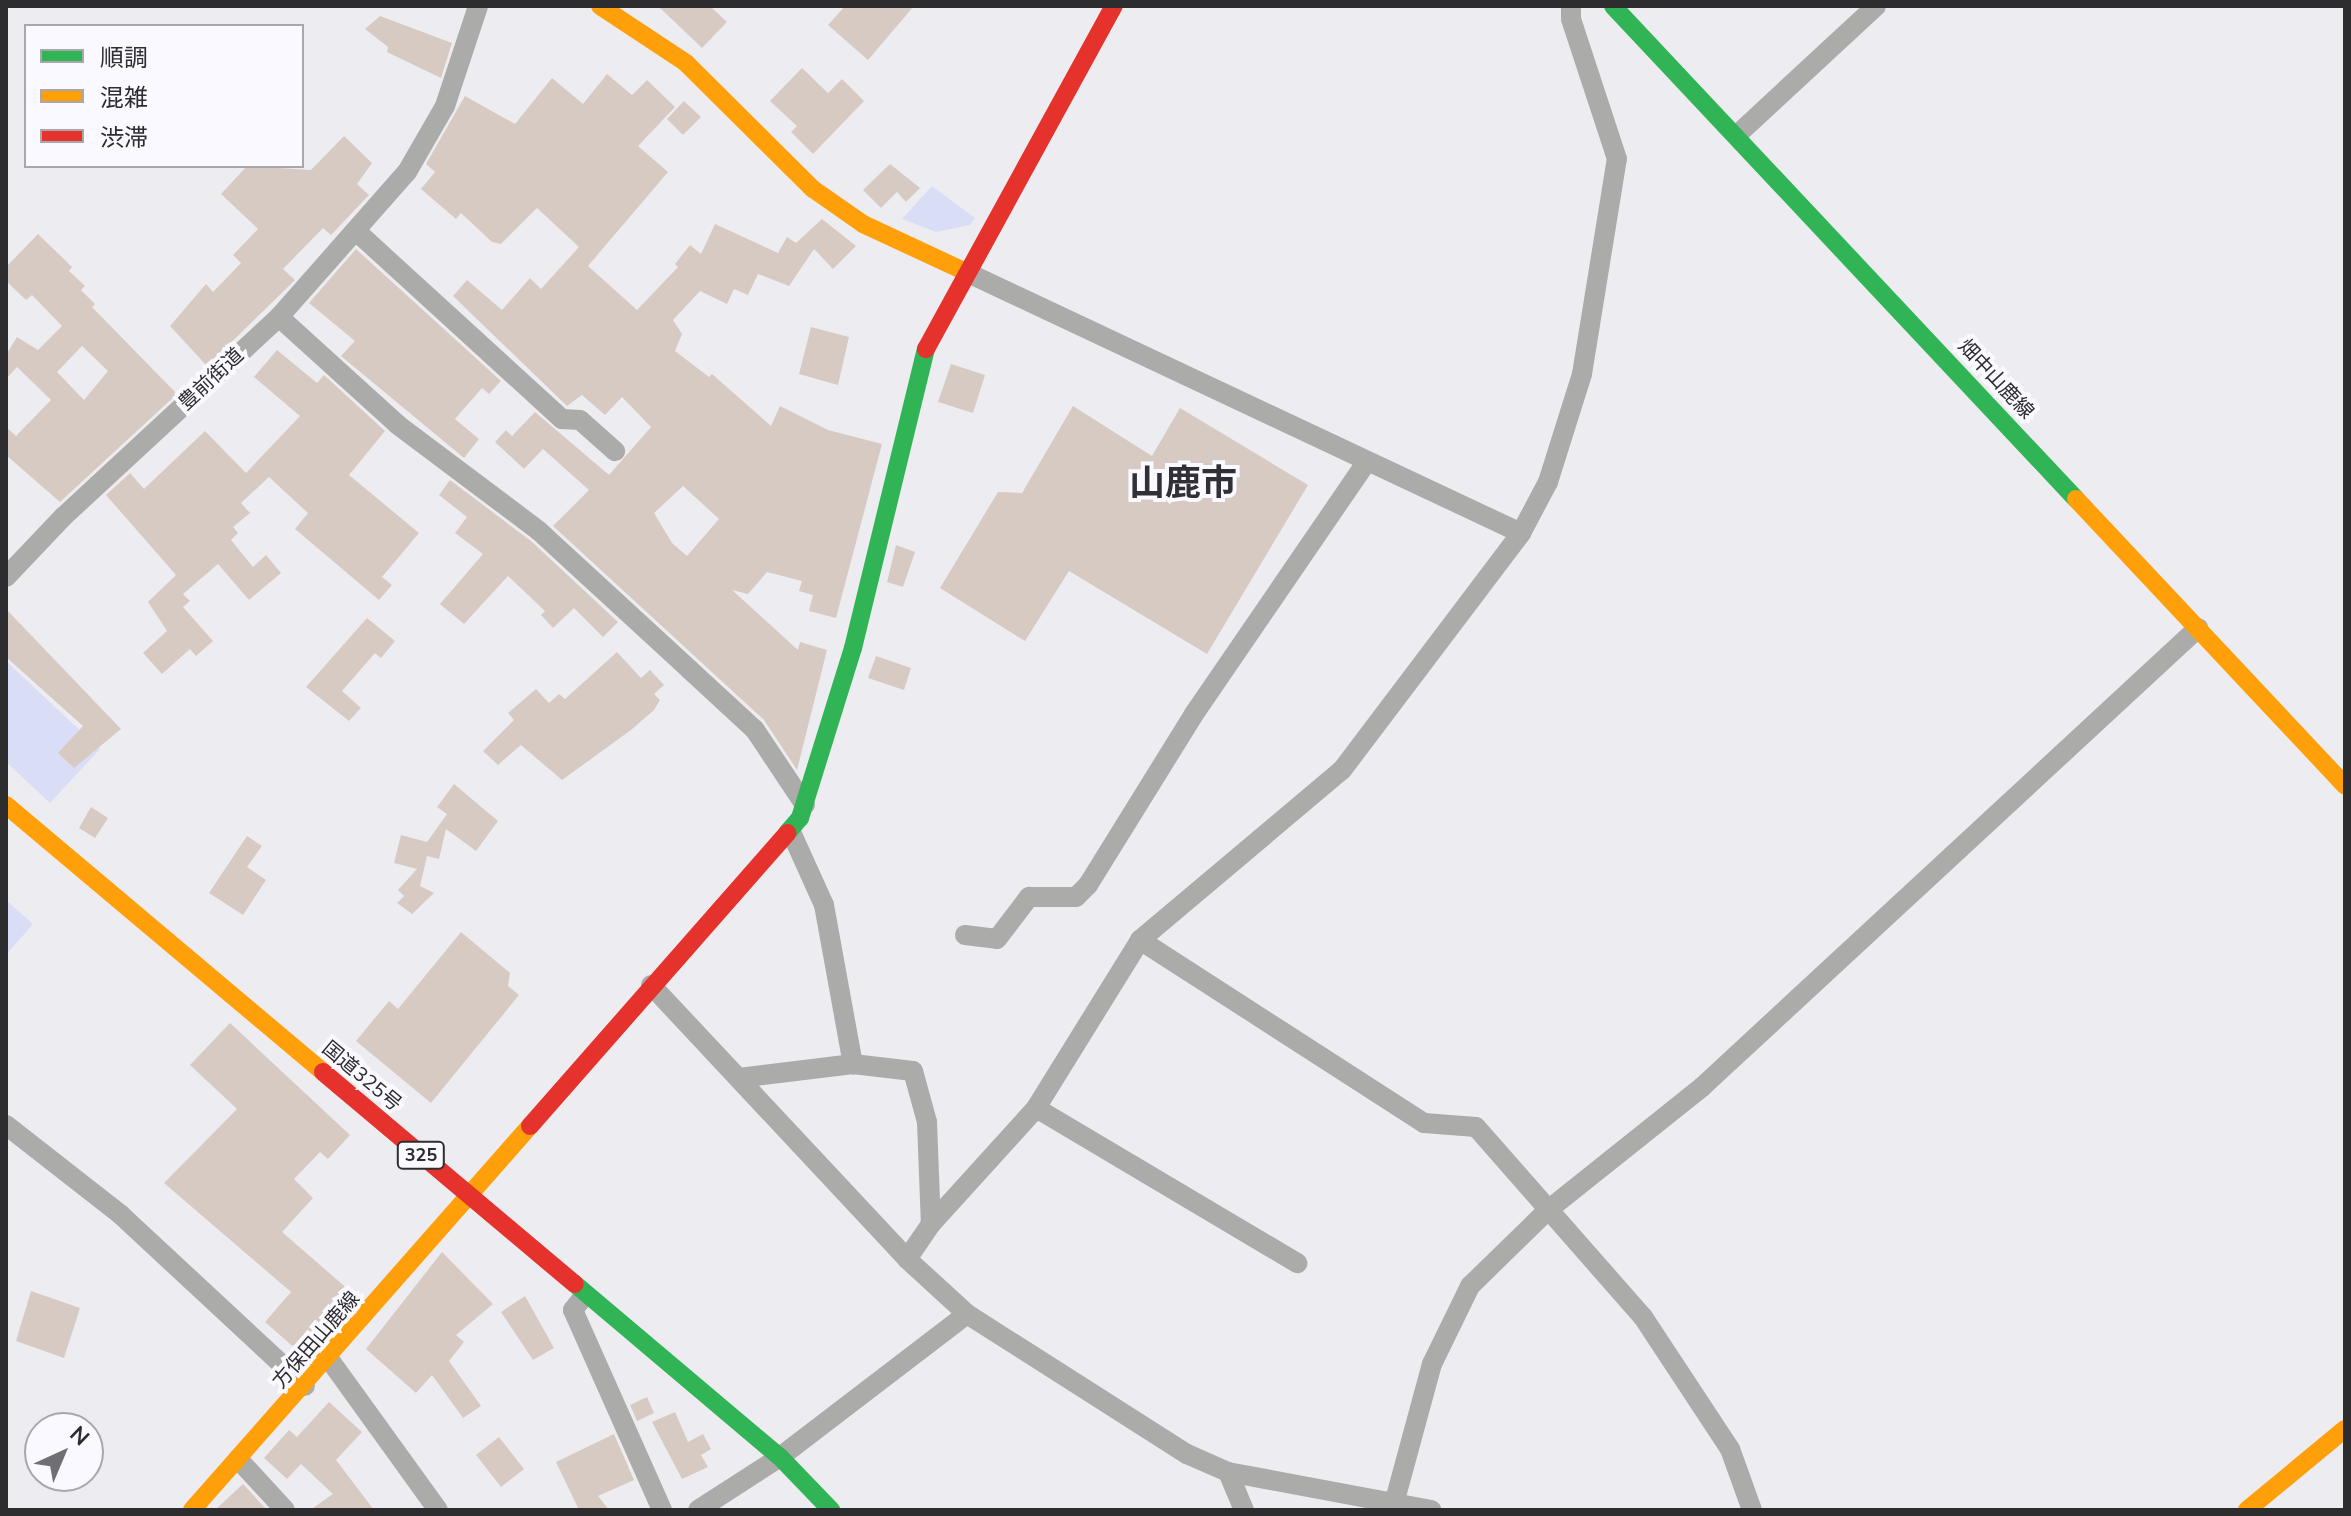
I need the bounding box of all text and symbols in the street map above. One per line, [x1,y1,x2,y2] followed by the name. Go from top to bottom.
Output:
[24,24,304,168] legend
[100,42,148,74] text: 順調
[100,82,148,114] text: 混雑
[100,122,148,154] text: 渋滞
[1953,334,2039,424] street label: 畑中山鹿線
[174,343,248,415] street label: 豊前街道
[1129,462,1237,506] district label: 山鹿市
[318,1036,406,1116] street label: 国道325号
[395,1141,447,1169] road number: 325
[268,1287,364,1393] street label: 方保田山鹿線
[24,1412,104,1492] north arrow
[63,1420,96,1453] text: N

